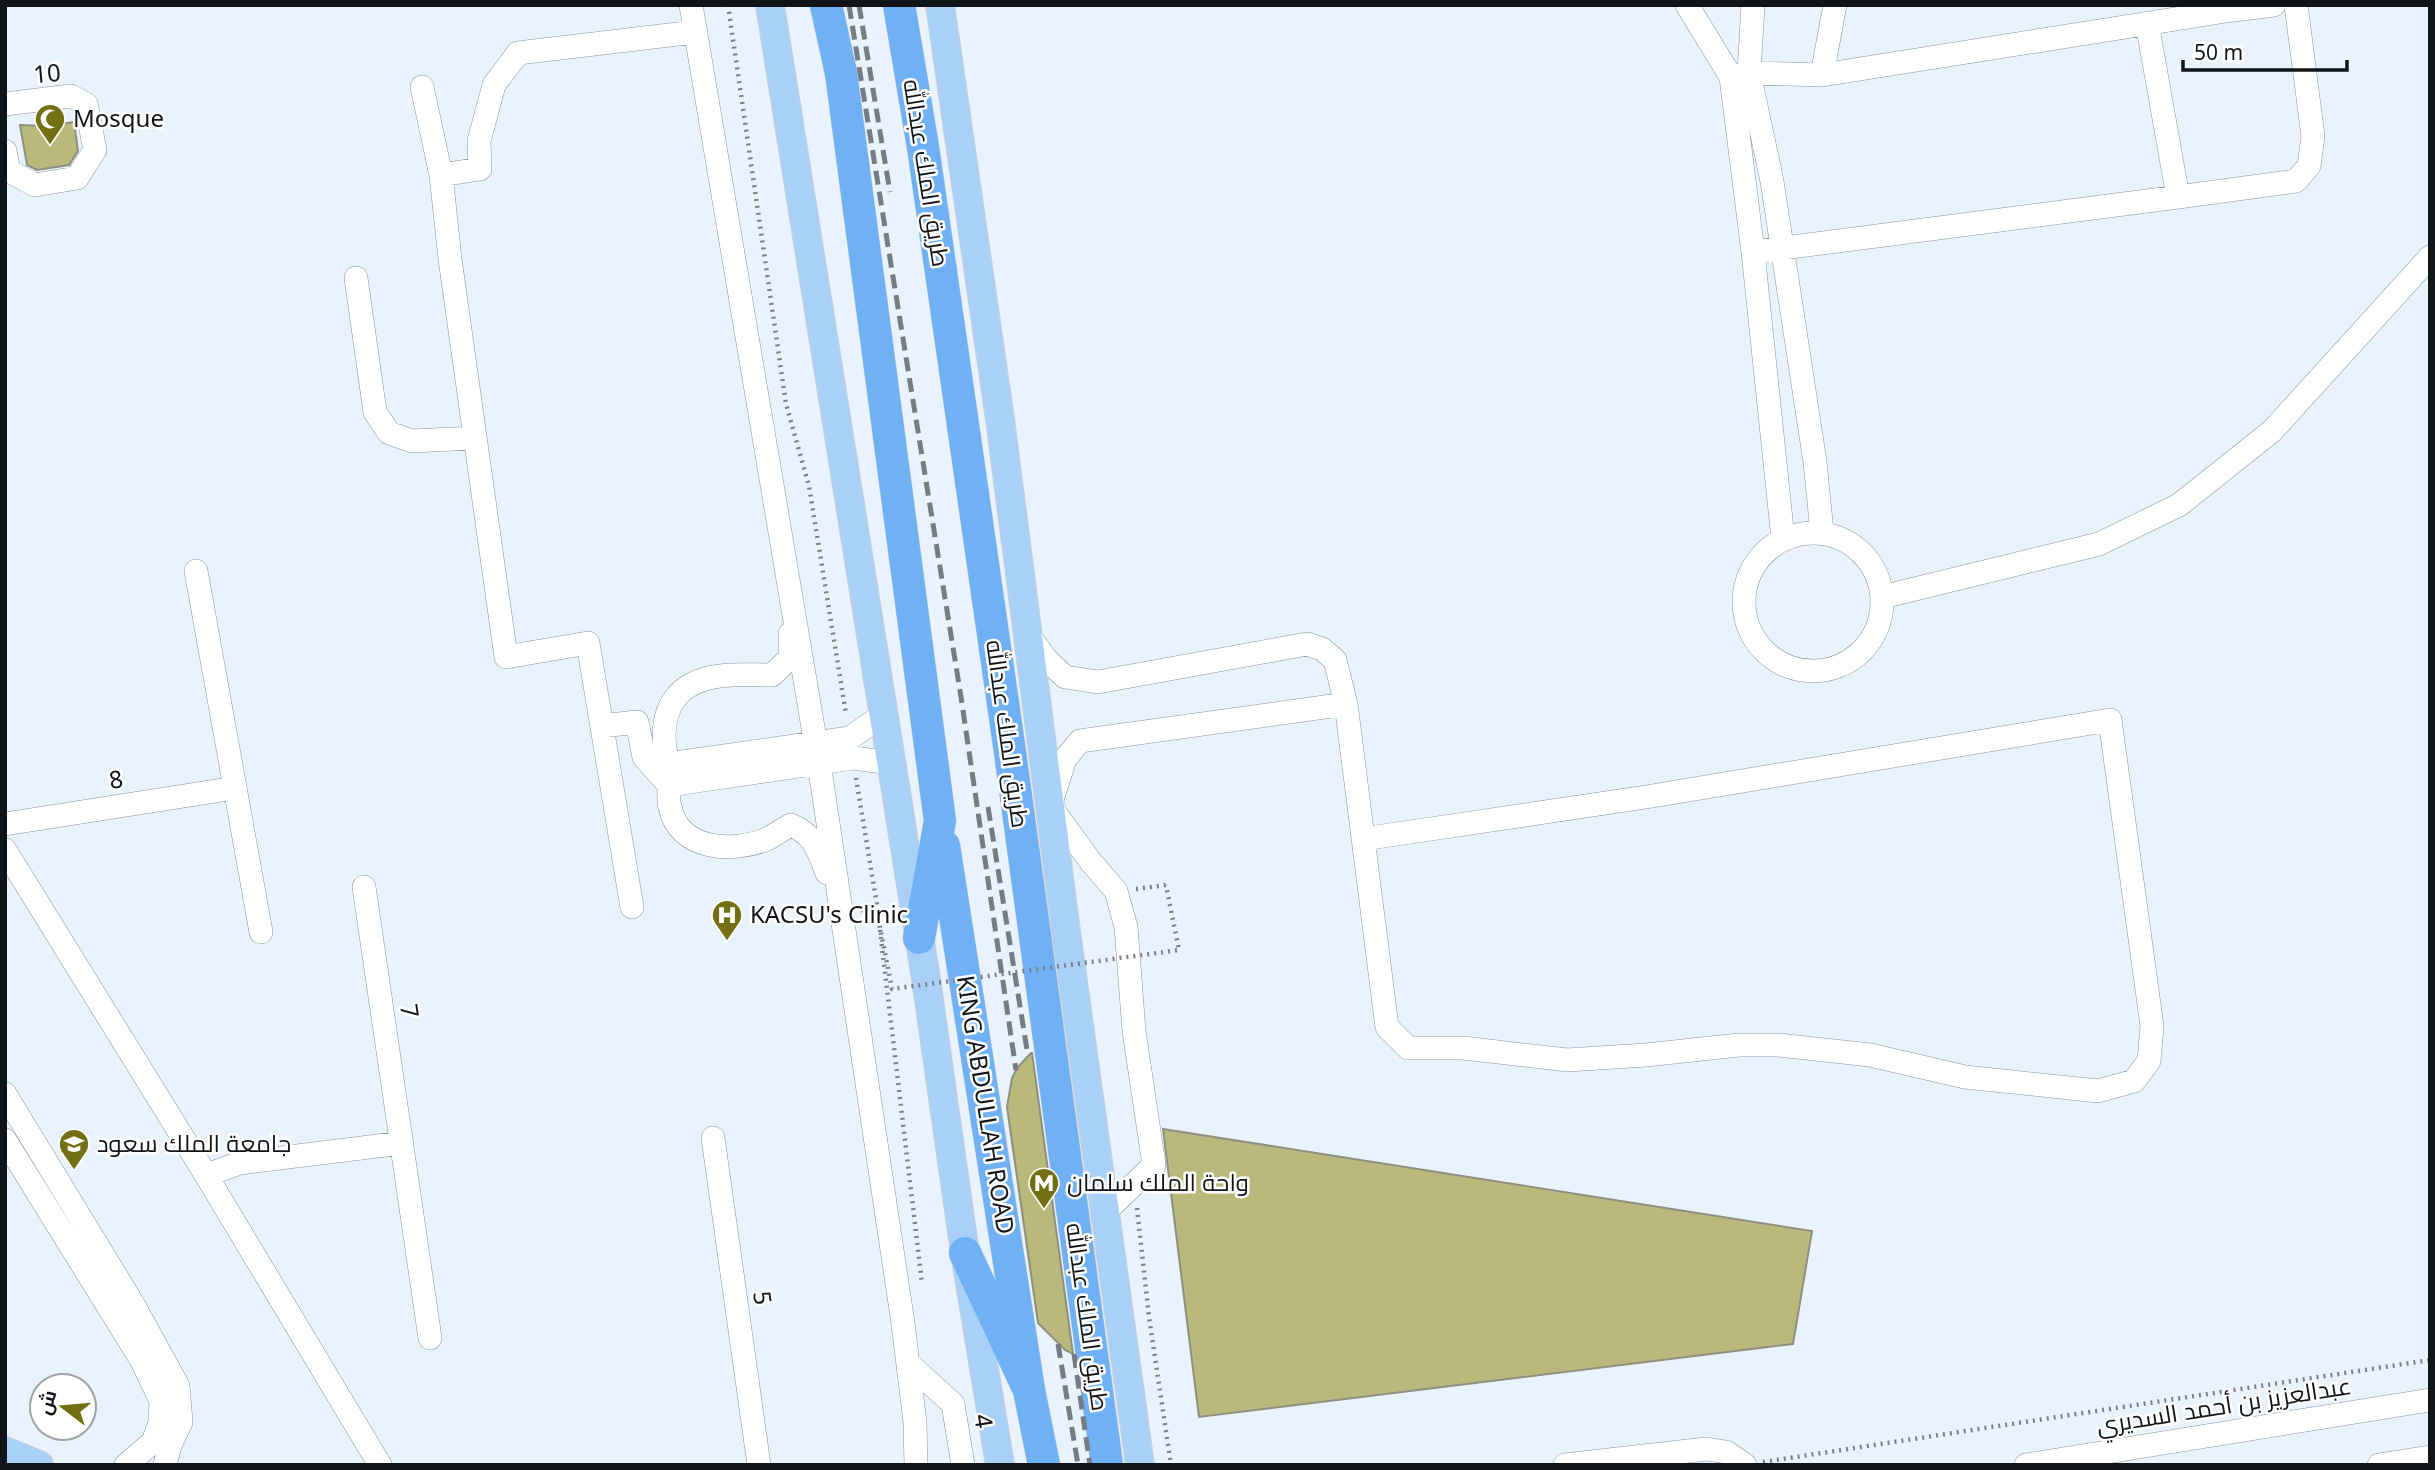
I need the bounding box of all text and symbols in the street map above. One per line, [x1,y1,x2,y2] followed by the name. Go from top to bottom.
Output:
[2183,28,2348,72] scale bar
[2194,38,2243,66] text: 50 m
[32,55,62,90] street label: 10
[896,77,959,269] street label: طريق الملك عبدالله
[73,101,164,134] place label: Mosque
[33,102,67,146] mosque icon: Mosque
[979,638,1038,830] street label: طريق الملك عبدالله
[106,761,125,796] street label: 8
[750,897,908,930] place label: KACSU's Clinic
[710,898,744,942] hospital icon: KACSU's Clinic
[950,973,1023,1236] street label: KING ABDULLAH ROAD
[393,1001,428,1020] street label: 7
[97,1126,291,1159] place label: جامعة الملك سعود
[57,1127,91,1171] school or university icon: جامعة الملك سعود
[1067,1165,1249,1198] place label: واحة الملك سلمان
[1027,1166,1061,1210] metro station icon: واحة الملك سلمان
[1059,1221,1118,1413] street label: طريق الملك عبدالله
[746,1289,781,1307] street label: 5
[2094,1368,2354,1444] street label: عبدالعزيز بن أحمد السديري
[28,1372,98,1442] north arrow
[31,1387,63,1418] text: ش
[967,1411,1002,1430] street label: 4

